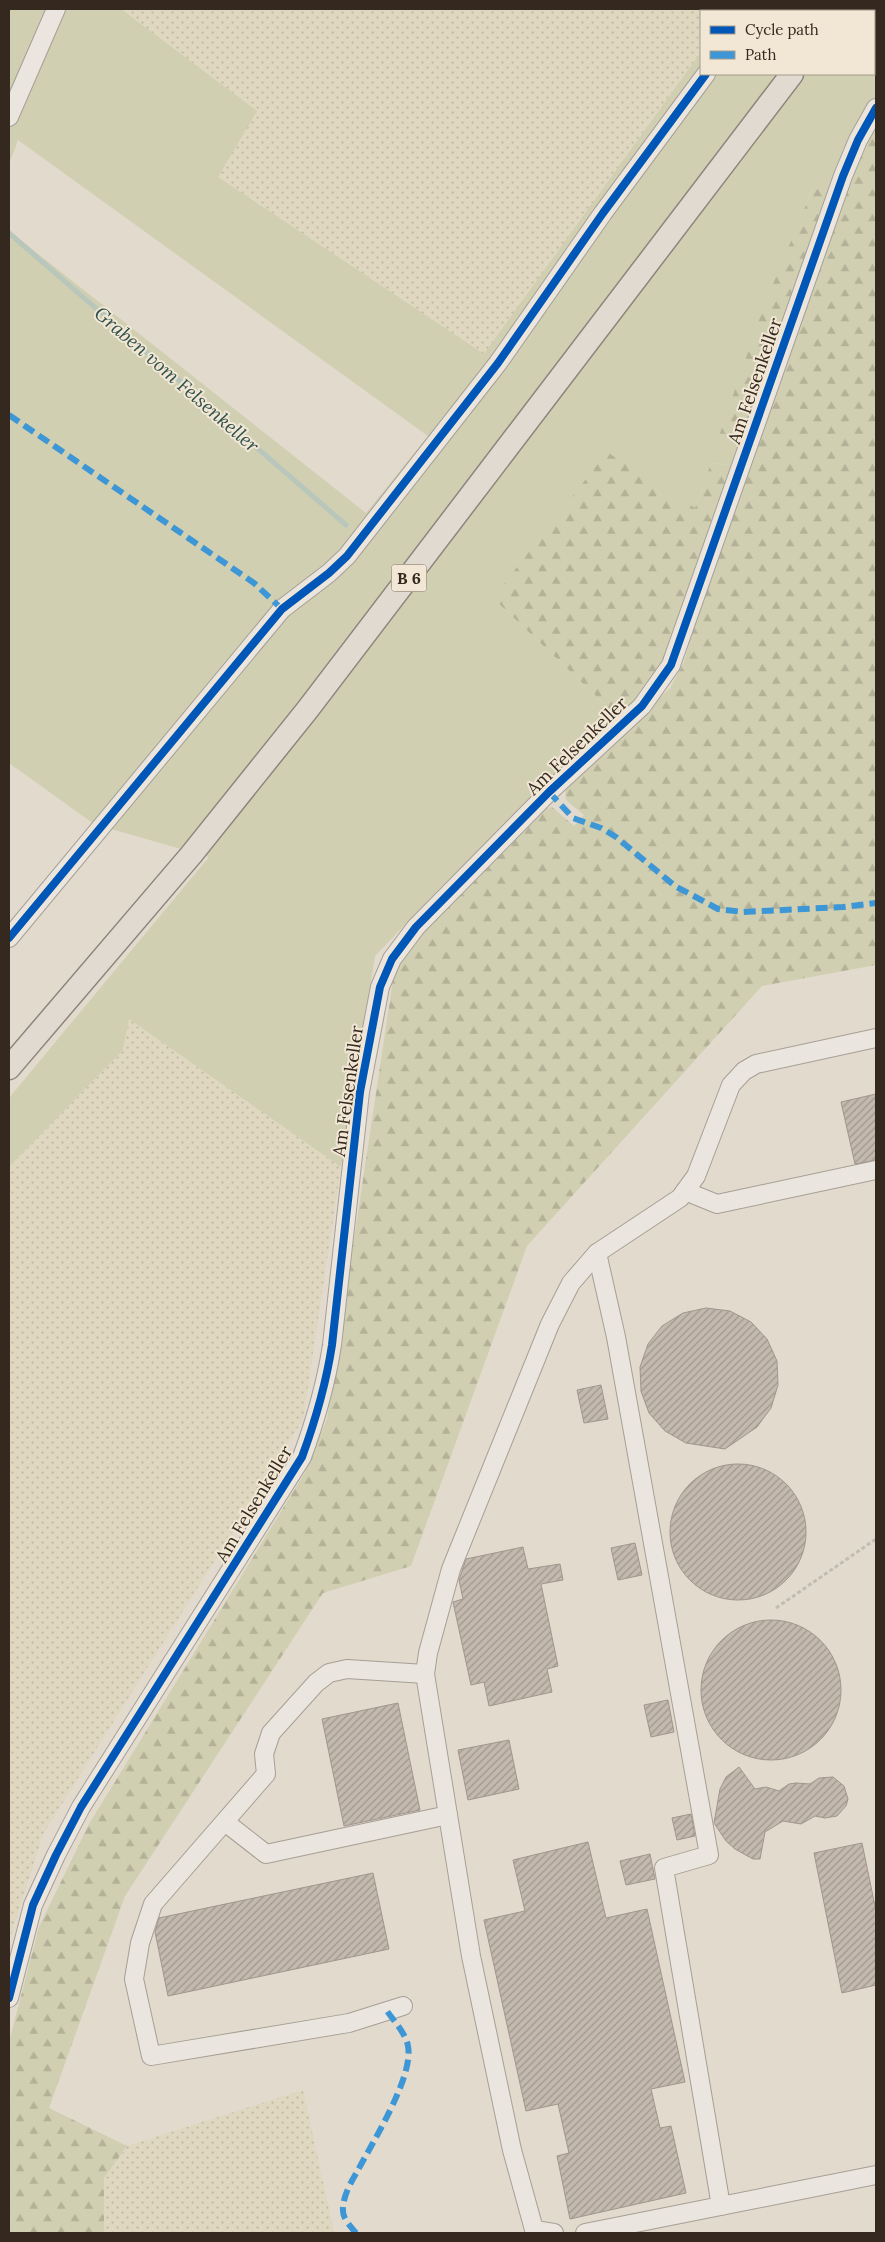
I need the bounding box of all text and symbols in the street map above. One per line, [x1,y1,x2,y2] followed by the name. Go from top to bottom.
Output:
[700,10,875,75] legend
[745,20,819,39] text: Cycle path
[745,45,776,64] text: Path
[90,301,265,457] water label: Graben vom Felsenkeller
[722,315,787,448] street label: Am Felsenkeller
[392,564,426,592] road number: B 6
[520,691,632,800] street label: Am Felsenkeller
[327,1024,368,1159] street label: Am Felsenkeller
[209,1441,298,1567] street label: Am Felsenkeller

